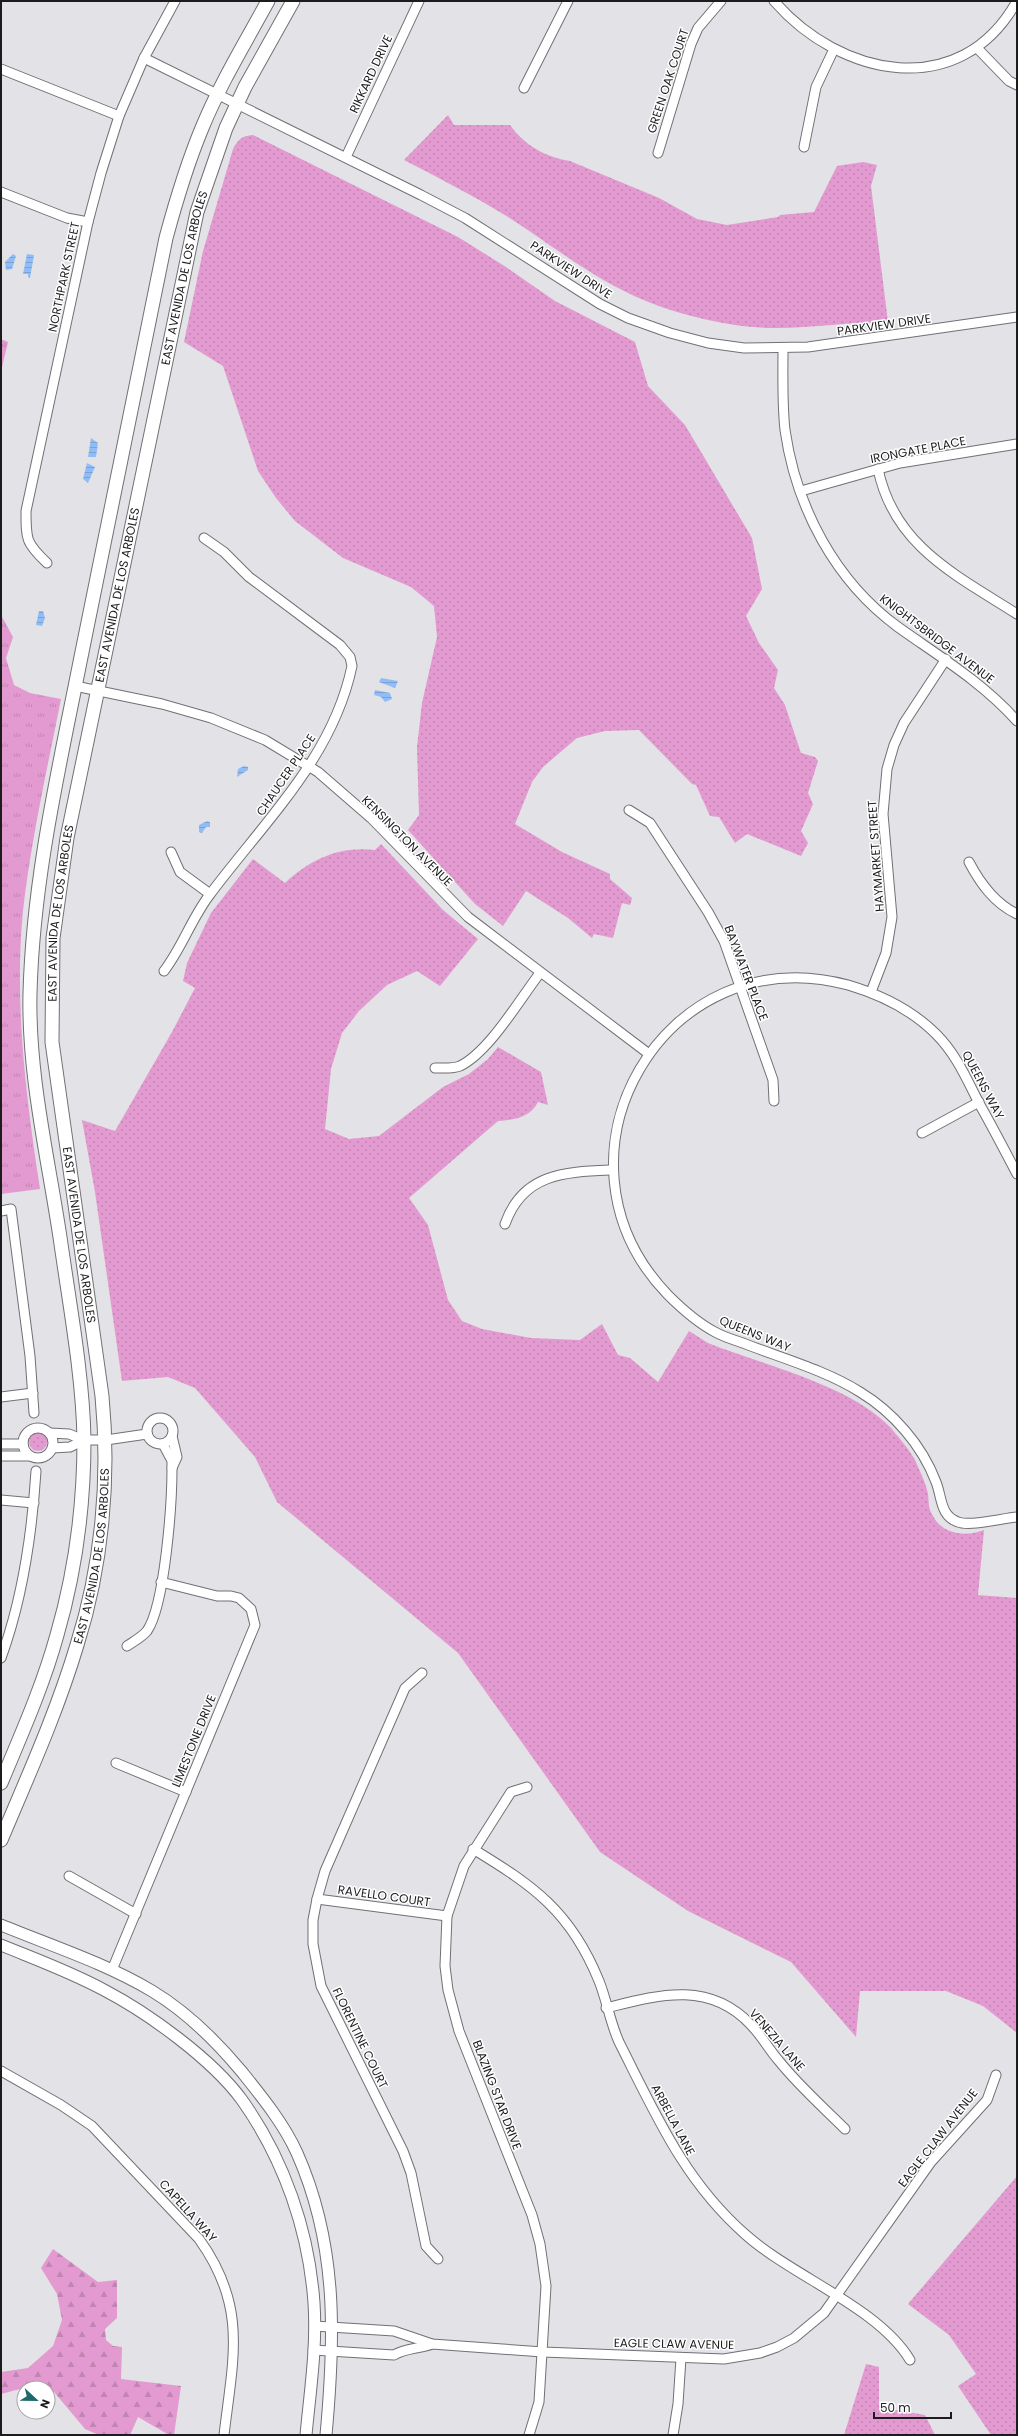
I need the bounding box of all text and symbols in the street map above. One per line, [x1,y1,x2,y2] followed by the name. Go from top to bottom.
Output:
[643,26,693,135] street label: GREEN OAK COURT
[345,32,396,116] street label: RIKKARD DRIVE
[156,188,212,366] street label: EAST AVENIDA DE LOS ARBOLES
[44,220,84,334] street label: NORTHPARK STREET
[527,237,616,302] street label: PARKVIEW DRIVE
[836,309,932,340] street label: PARKVIEW DRIVE
[869,432,967,467] street label: IRONGATE PLACE
[91,506,143,684] street label: EAST AVENIDA DE LOS ARBOLES
[876,590,998,687] street label: KNIGHTSBRIDGE AVENUE
[252,730,319,819] street label: CHAUCER PLACE
[358,791,457,890] street label: KENSINGTON AVENUE
[863,799,888,912] street label: HAYMARKET STREET
[43,823,78,1002] street label: EAST AVENIDA DE LOS ARBOLES
[720,923,773,1023] street label: BAYWATER PLACE
[958,1047,1009,1122] street label: QUEENS WAY
[59,1146,100,1324] street label: EAST AVENIDA DE LOS ARBOLES
[717,1312,793,1356] street label: QUEENS WAY
[69,1468,113,1646] street label: EAST AVENIDA DE LOS ARBOLES
[167,1692,220,1790] street label: LIMESTONE DRIVE
[337,1881,432,1910] street label: RAVELLO COURT
[329,1984,393,2092] street label: FLORENTINE COURT
[746,2005,809,2074] street label: VENEZIA LANE
[469,2038,526,2152] street label: BLAZING STAR DRIVE
[648,2081,699,2158] street label: ARBELLA LANE
[894,2085,981,2190] street label: EAGLE CLAW AVENUE
[156,2176,221,2246] street label: CAPELLA WAY
[614,2334,734,2353] street label: EAGLE CLAW AVENUE
[16,2380,56,2420] north arrow
[874,2394,951,2420] scale bar
[36,2397,54,2411] text: N
[880,2399,911,2416] text: 50 m

